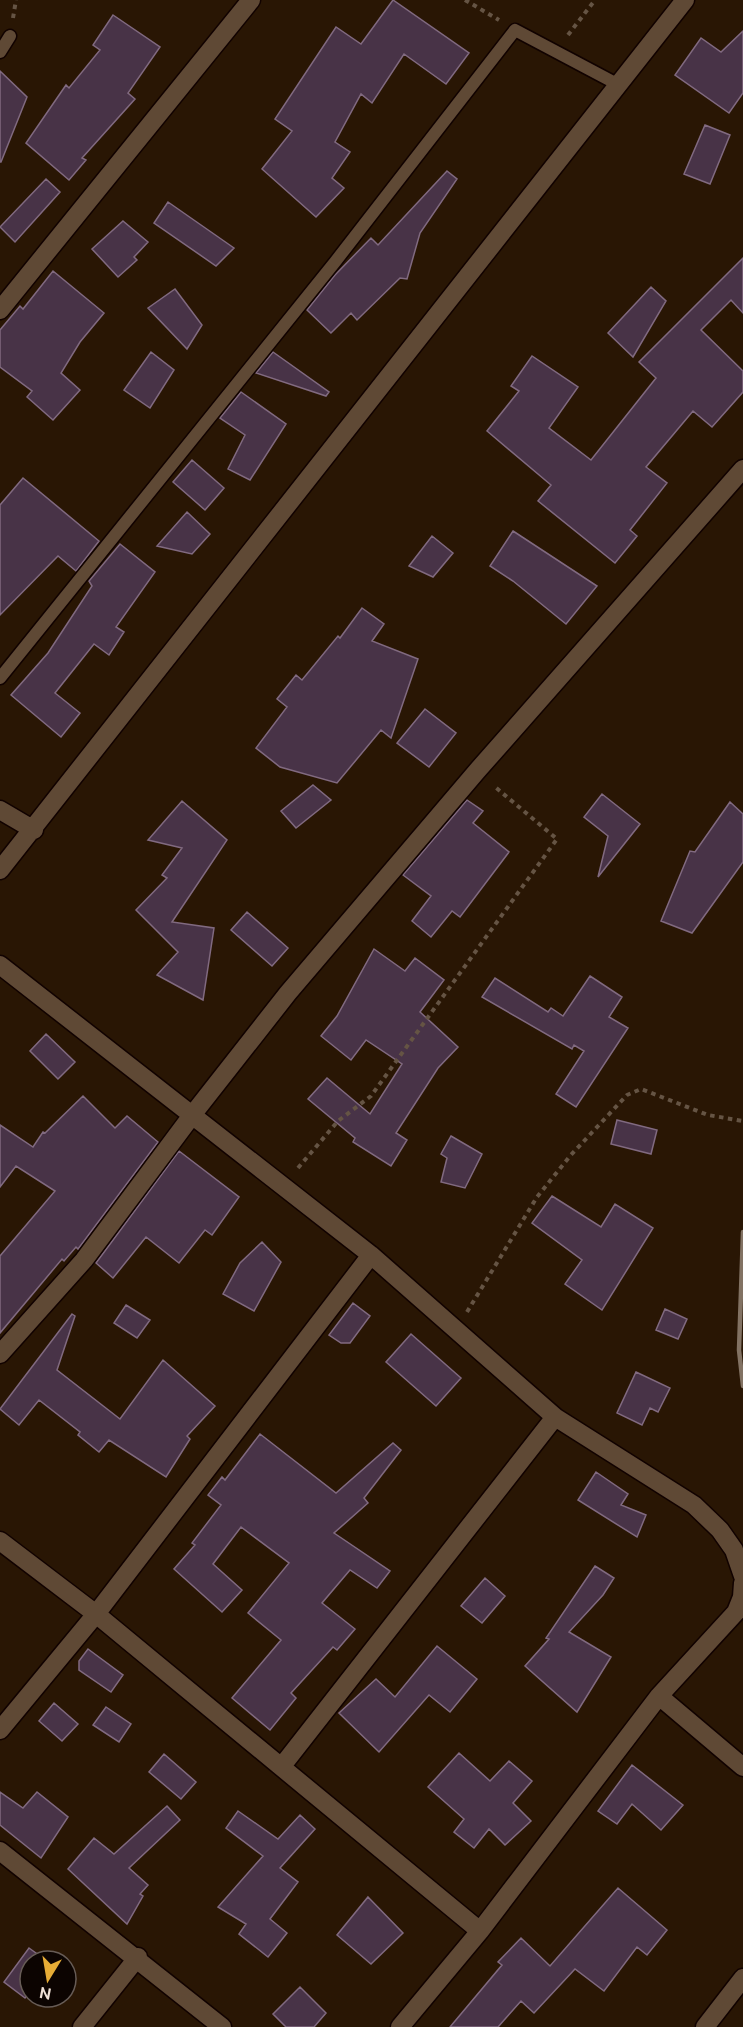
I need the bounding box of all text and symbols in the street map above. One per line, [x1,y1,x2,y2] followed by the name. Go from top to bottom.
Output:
[18,1949,78,2009] north arrow
[38,1984,53,2004] text: N

